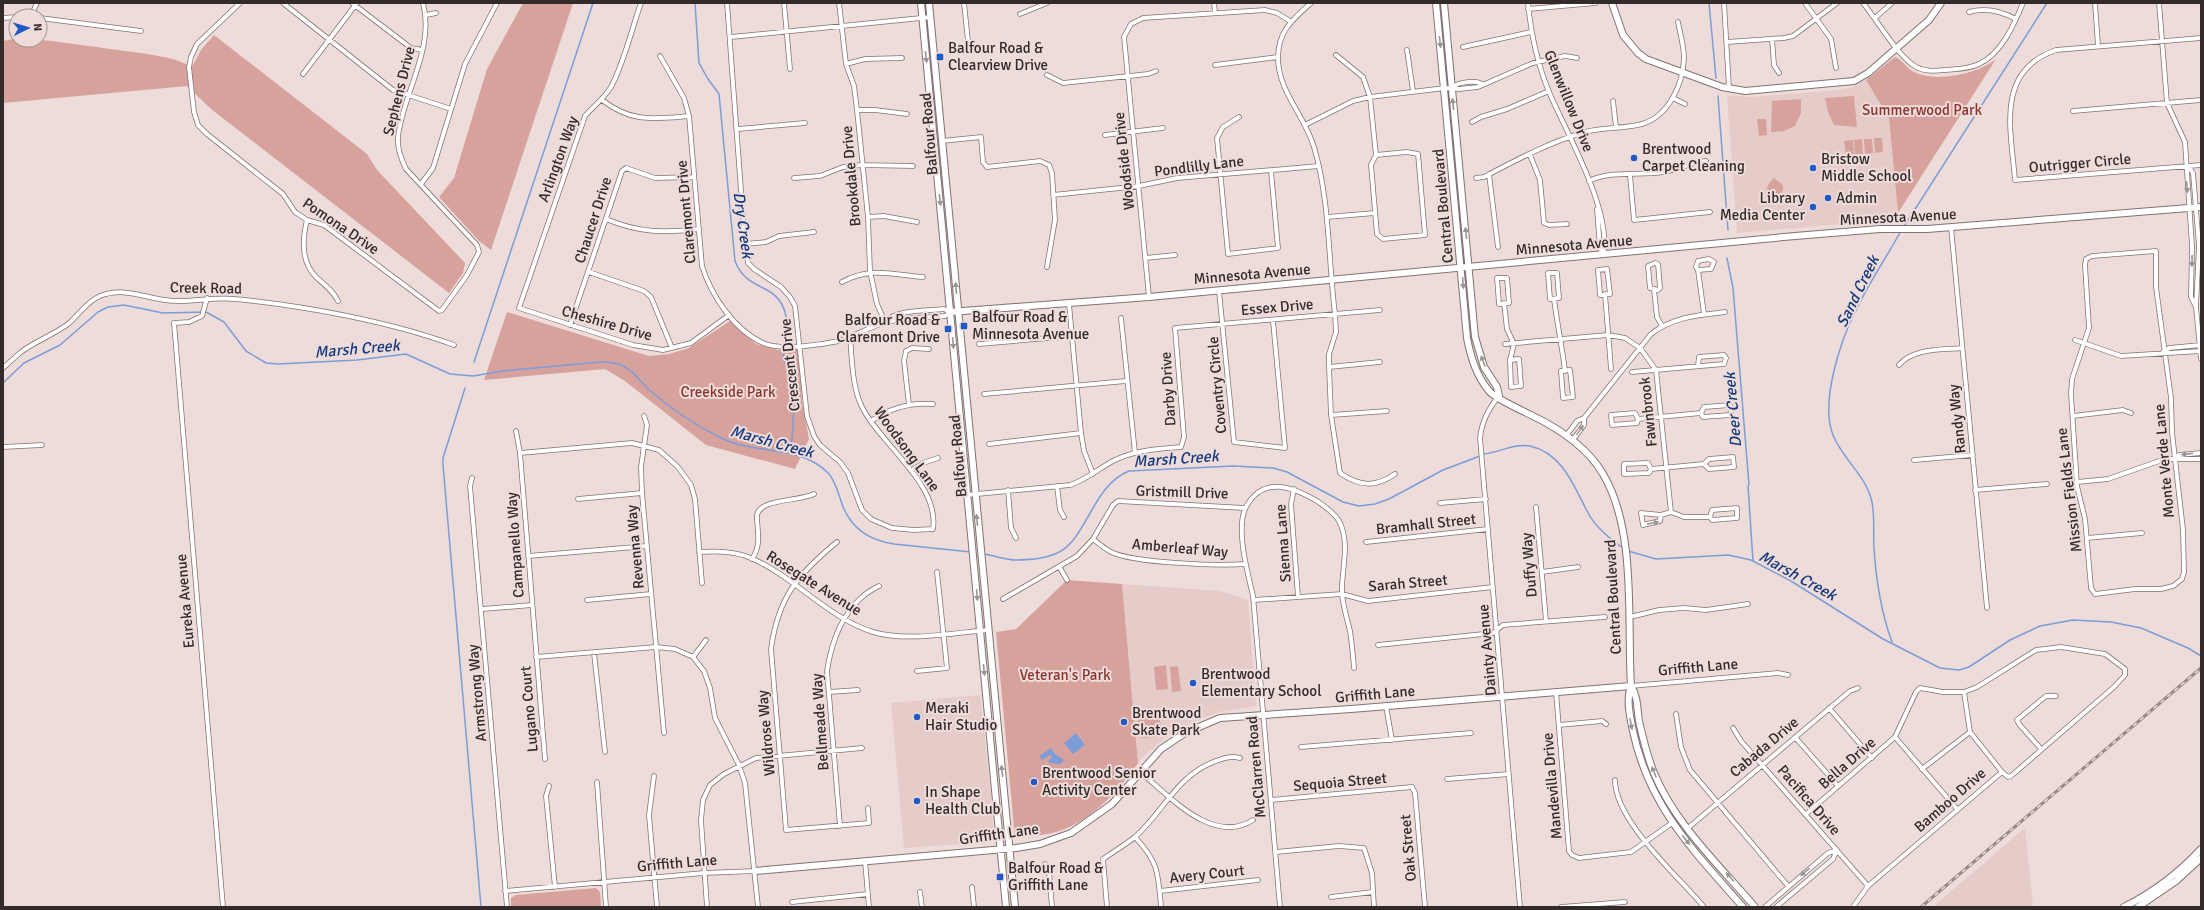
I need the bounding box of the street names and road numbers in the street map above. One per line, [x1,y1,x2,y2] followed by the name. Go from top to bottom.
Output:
[379,45,419,137] street label: Sephens Drive
[1540,47,1598,155] street label: Glenwillow Drive
[916,92,942,176] street label: Balfour Road
[1110,111,1138,211] street label: Woodside Drive
[534,114,582,204] street label: Arlington Way
[838,125,864,227] street label: Brookdale Drive
[1429,148,1457,264] street label: Central Boulevard
[2028,150,2132,176] street label: Outrigger Circle
[1153,152,1245,180] street label: Pondlilly Lane
[673,159,699,265] street label: Claremont Drive
[571,174,615,266] street label: Chaucer Drive
[299,194,383,258] street label: Pomona Drive
[1839,205,1957,229] street label: Minnesota Avenue
[1515,231,1633,259] street label: Minnesota Avenue
[1193,260,1311,288] street label: Minnesota Avenue
[170,278,242,298] street label: Creek Road
[1240,295,1314,319] street label: Essex Drive
[560,302,654,344] street label: Cheshire Drive
[776,318,804,412] street label: Crescent Drive
[1204,336,1230,434] street label: Coventry Circle
[1156,351,1180,427] street label: Darby Drive
[1635,376,1661,448] street label: Fawnbrook
[1944,383,1970,455] street label: Randy Way
[870,403,944,495] street label: Woodsong Lane
[2150,403,2178,519] street label: Monte Verde Lane
[945,414,971,498] street label: Balfour Road
[2052,427,2086,553] street label: Mission Fields Lane
[1135,481,1229,503] street label: Gristmill Drive
[502,492,528,598] street label: Campanello Way
[1271,503,1295,583] street label: Sienna Lane
[622,504,648,590] street label: Revenna Way
[1375,510,1477,538] street label: Bramhall Street
[1517,532,1541,598] street label: Duffy Way
[1131,535,1229,561] street label: Amberleaf Way
[1601,539,1625,655] street label: Central Boulevard
[763,547,865,619] street label: Rosegate Avenue
[172,553,198,649] street label: Eureka Avenue
[1368,571,1448,595] street label: Sarah Street
[1474,603,1500,697] street label: Dainty Avenue
[464,644,490,742] street label: Armstrong Way
[1657,655,1739,679] street label: Griffith Lane
[516,665,542,753] street label: Lugano Court
[808,673,832,771] street label: Bellmeade Way
[1334,682,1416,706] street label: Griffith Lane
[753,689,779,777] street label: Wildrose Way
[1726,713,1802,781] street label: Cabada Drive
[1243,715,1269,819] street label: McClarren Road
[1538,732,1566,840] street label: Mandevilla Drive
[1815,733,1879,793] street label: Bella Drive
[1774,761,1844,839] street label: Pacifica Drive
[1911,764,1989,836] street label: Bamboo Drive
[1292,769,1388,795] street label: Sequoia Street
[1396,814,1420,882] street label: Oak Street
[958,819,1040,849] street label: Griffith Lane
[636,851,718,875] street label: Griffith Lane
[1169,861,1245,887] street label: Avery Court

